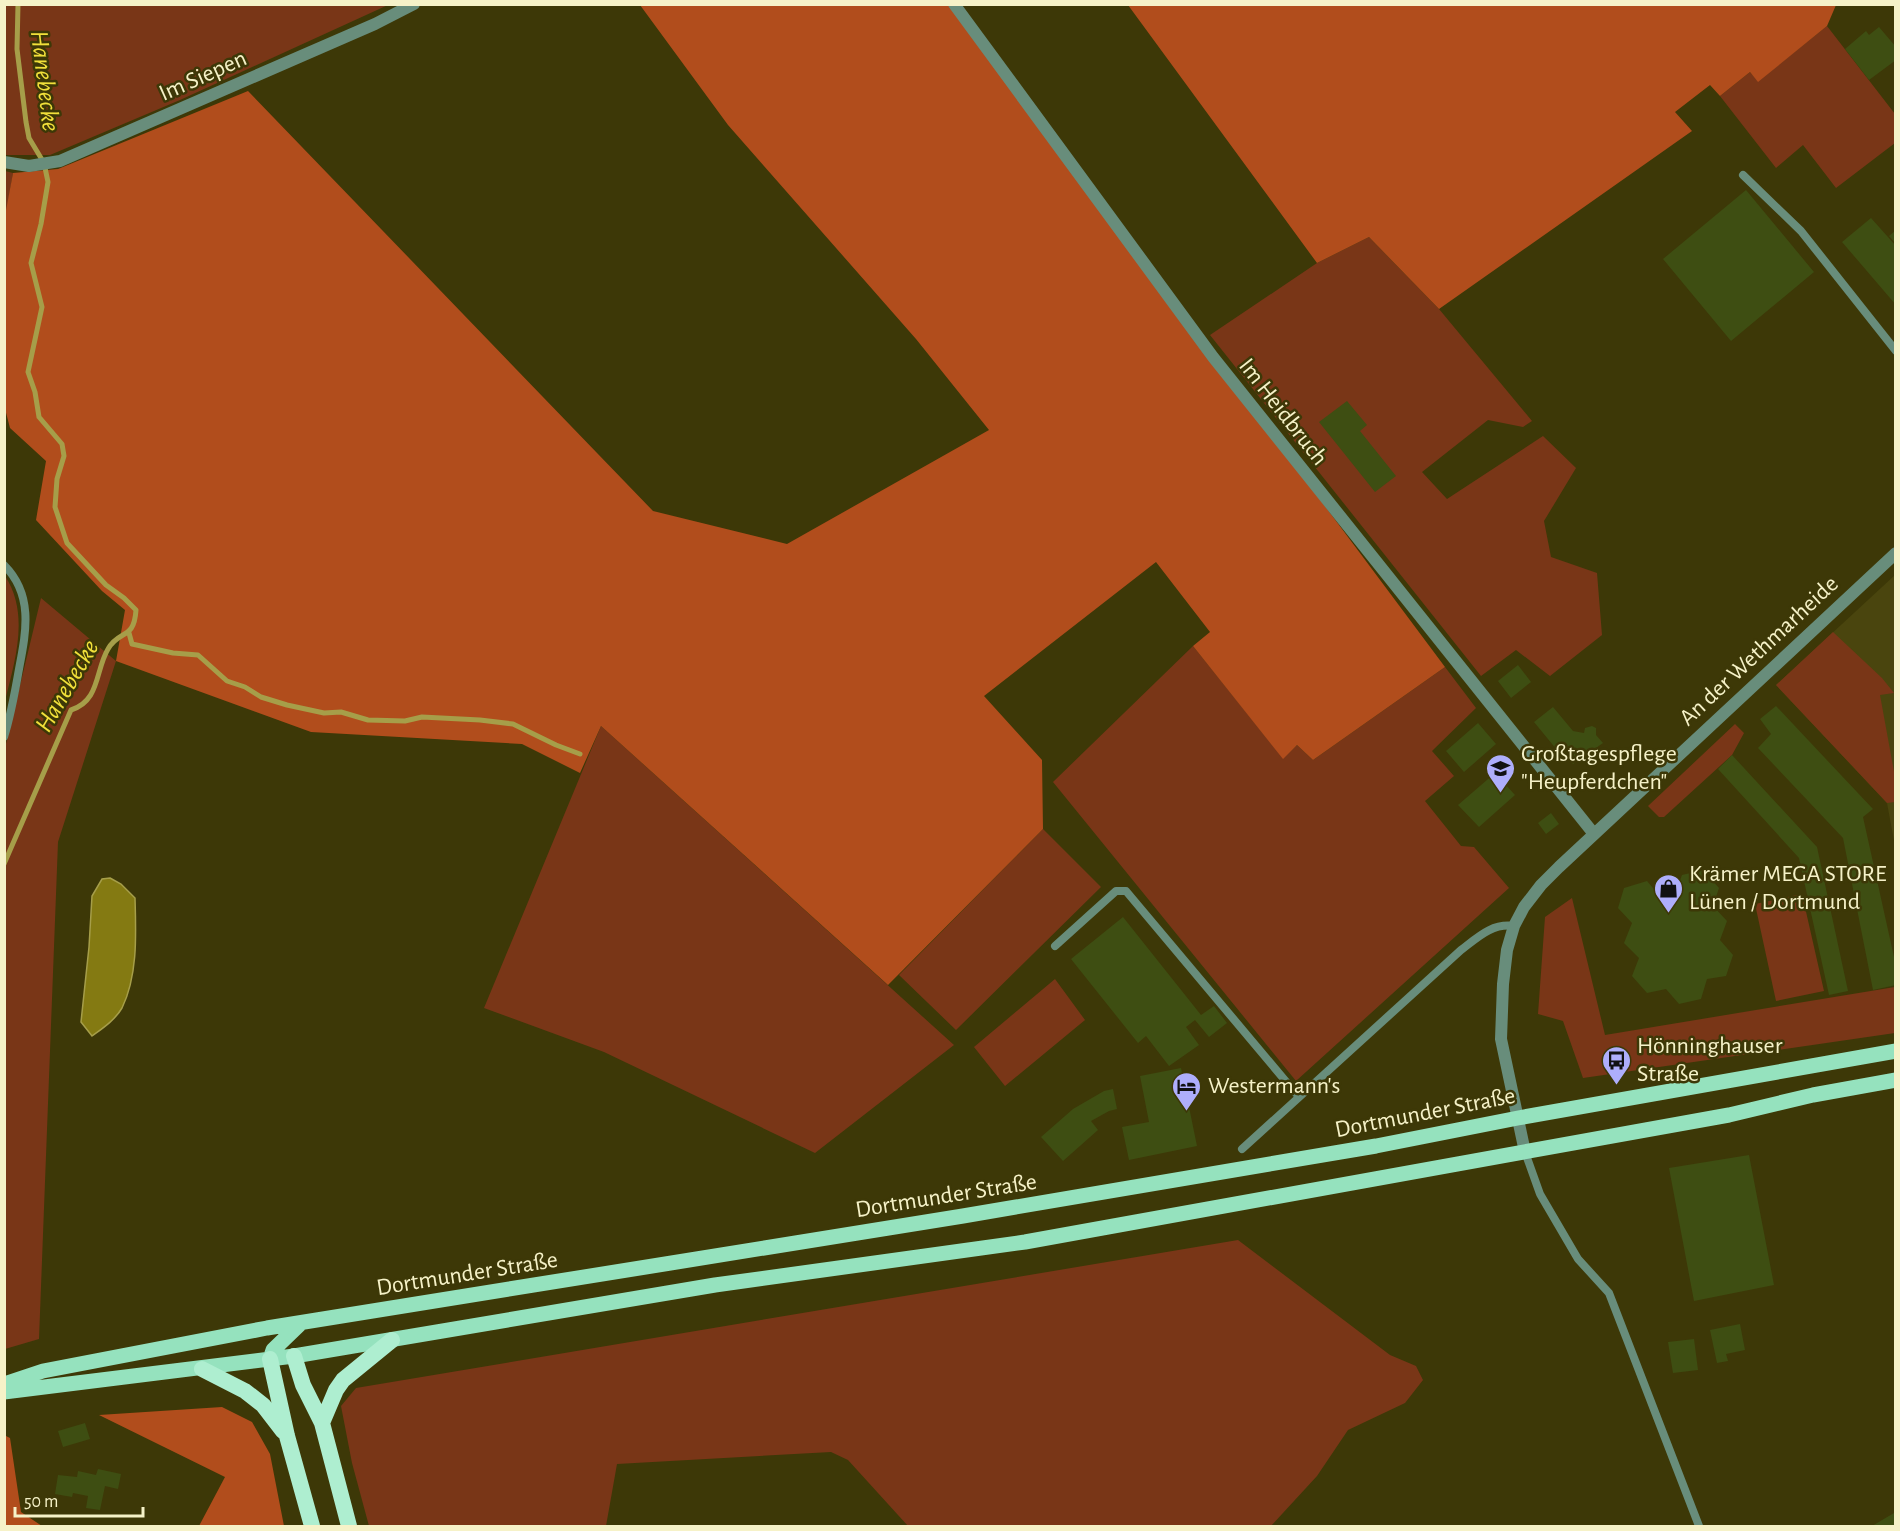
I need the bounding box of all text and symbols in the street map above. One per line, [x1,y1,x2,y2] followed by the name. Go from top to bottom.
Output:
[26,29,64,133] water label: Hanebecke
[156,46,250,106] street label: Im Siepen
[1234,354,1332,470] street label: Im Heidbruch
[1675,572,1843,730] street label: An der Wethmarheide
[30,635,104,736] water label: Hanebecke
[1521,742,1677,794] place label: Großtagespflege "Heupferdchen"
[1484,752,1516,794] school or university icon: Großtagespflege "Heupferdchen"
[1689,862,1887,914] place label: Krämer MEGA STORE Lünen / Dortmund
[1652,872,1684,914] shop icon: Krämer MEGA STORE Lünen / Dortmund
[1637,1034,1783,1086] place label: Hönninghauser Straße
[1600,1044,1632,1086] bus stop icon: Hönninghauser Straße
[1171,1070,1203,1112] hotel icon: Westermann's
[1208,1074,1340,1098] place label: Westermann's
[1333,1084,1517,1142] street label: Dortmunder Straße
[854,1170,1038,1222] street label: Dortmunder Straße
[375,1248,559,1300] street label: Dortmunder Straße
[15,1480,142,1518] scale bar
[24,1493,58,1511] text: 50 m

